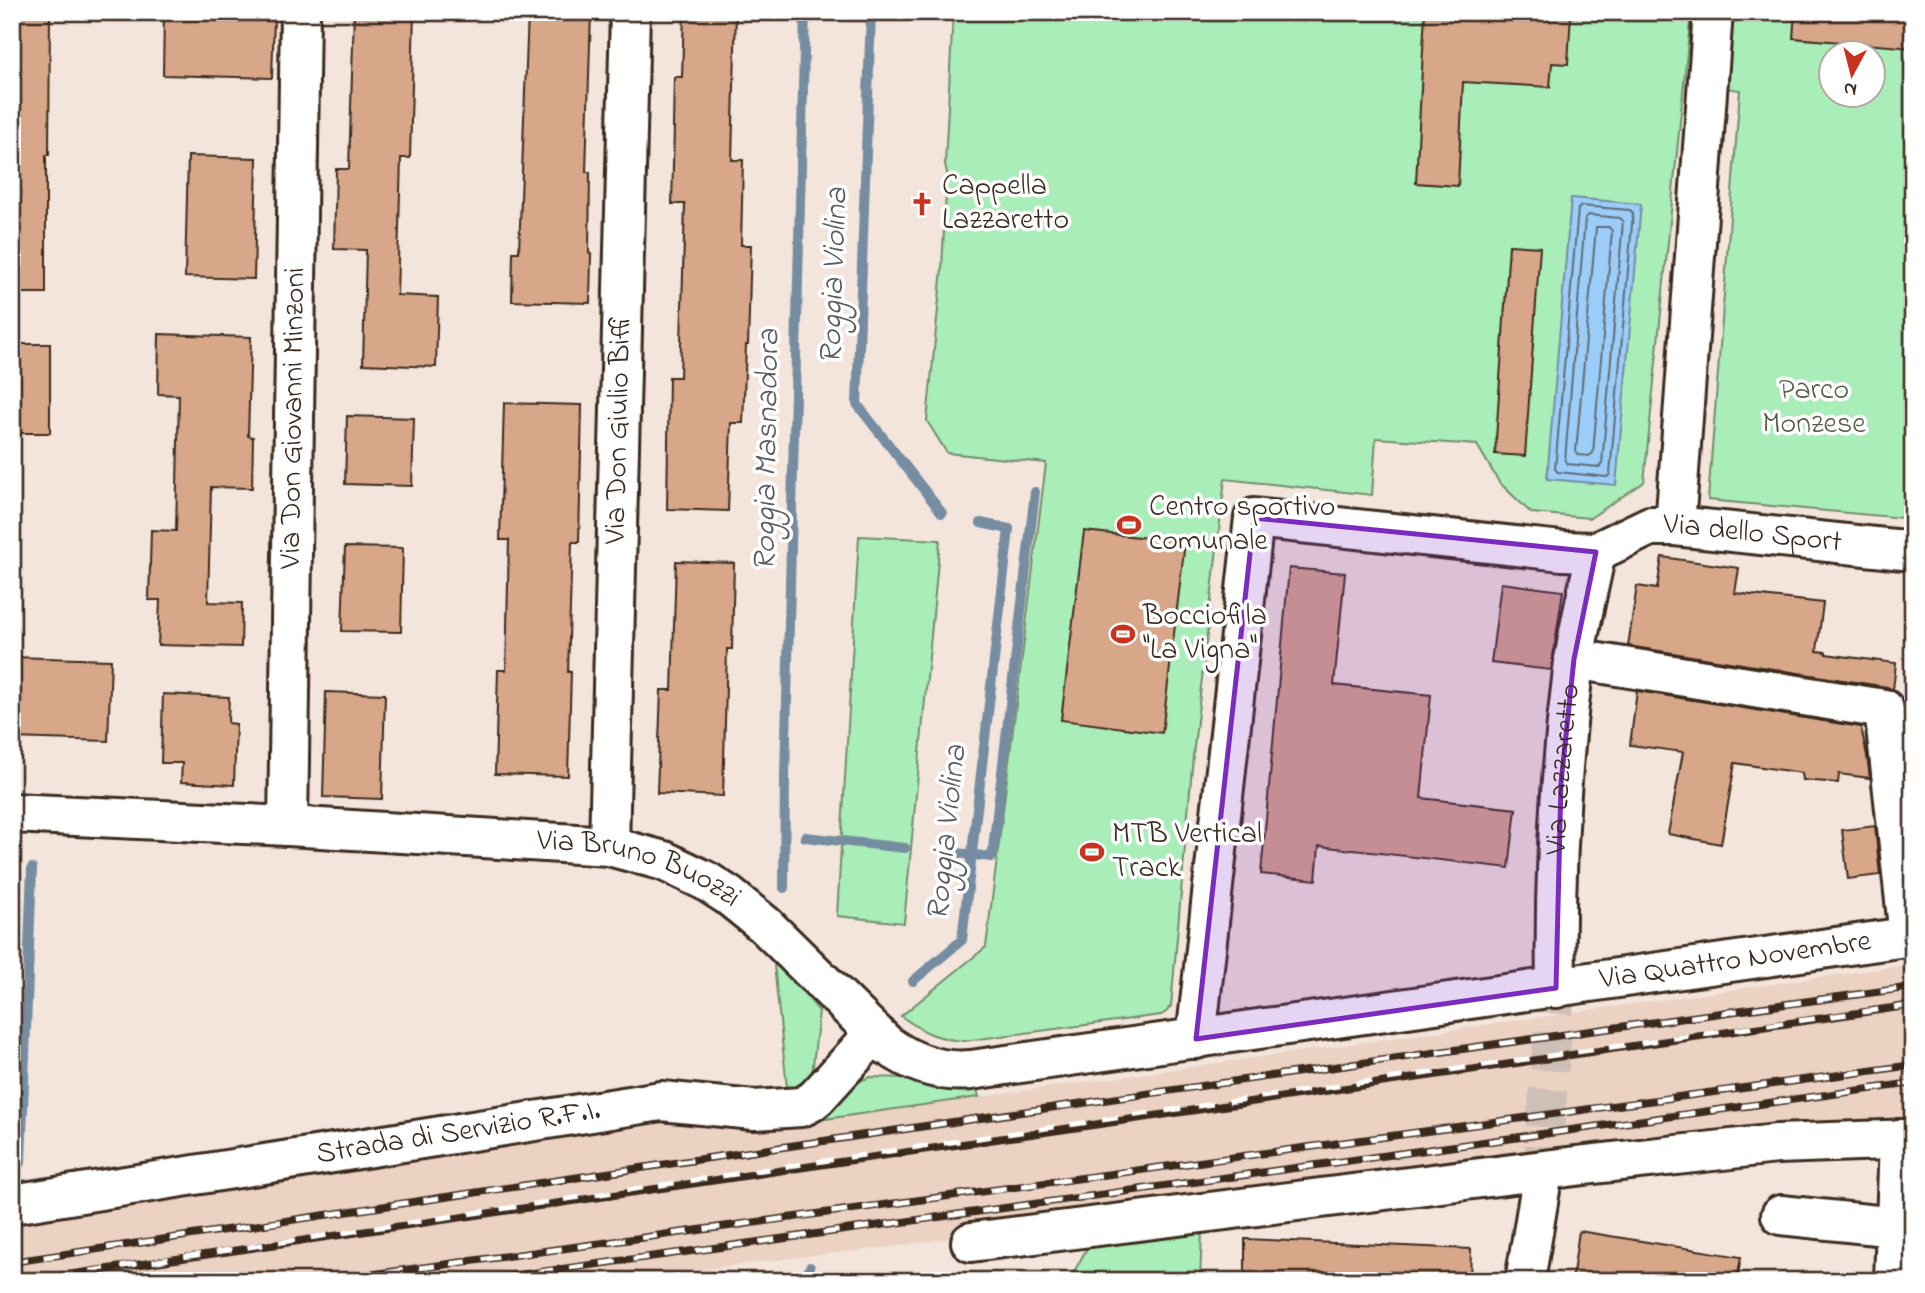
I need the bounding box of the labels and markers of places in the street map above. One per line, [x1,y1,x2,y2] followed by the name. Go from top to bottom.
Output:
[942,165,1069,243] place label: Cappella Lazzaretto
[908,190,936,218] church icon: Cappella Lazzaretto
[1149,486,1335,564] place label: Centro sportivo comunale
[1115,511,1143,539] sports icon: Centro sportivo comunale
[1142,595,1267,673] place label: Bocciofila "La Vigna"
[1109,620,1137,648] sports icon: Bocciofila "La Vigna"
[1112,813,1262,891] place label: MTB Vertical Track
[1078,838,1106,866] sports icon: MTB Vertical Track

